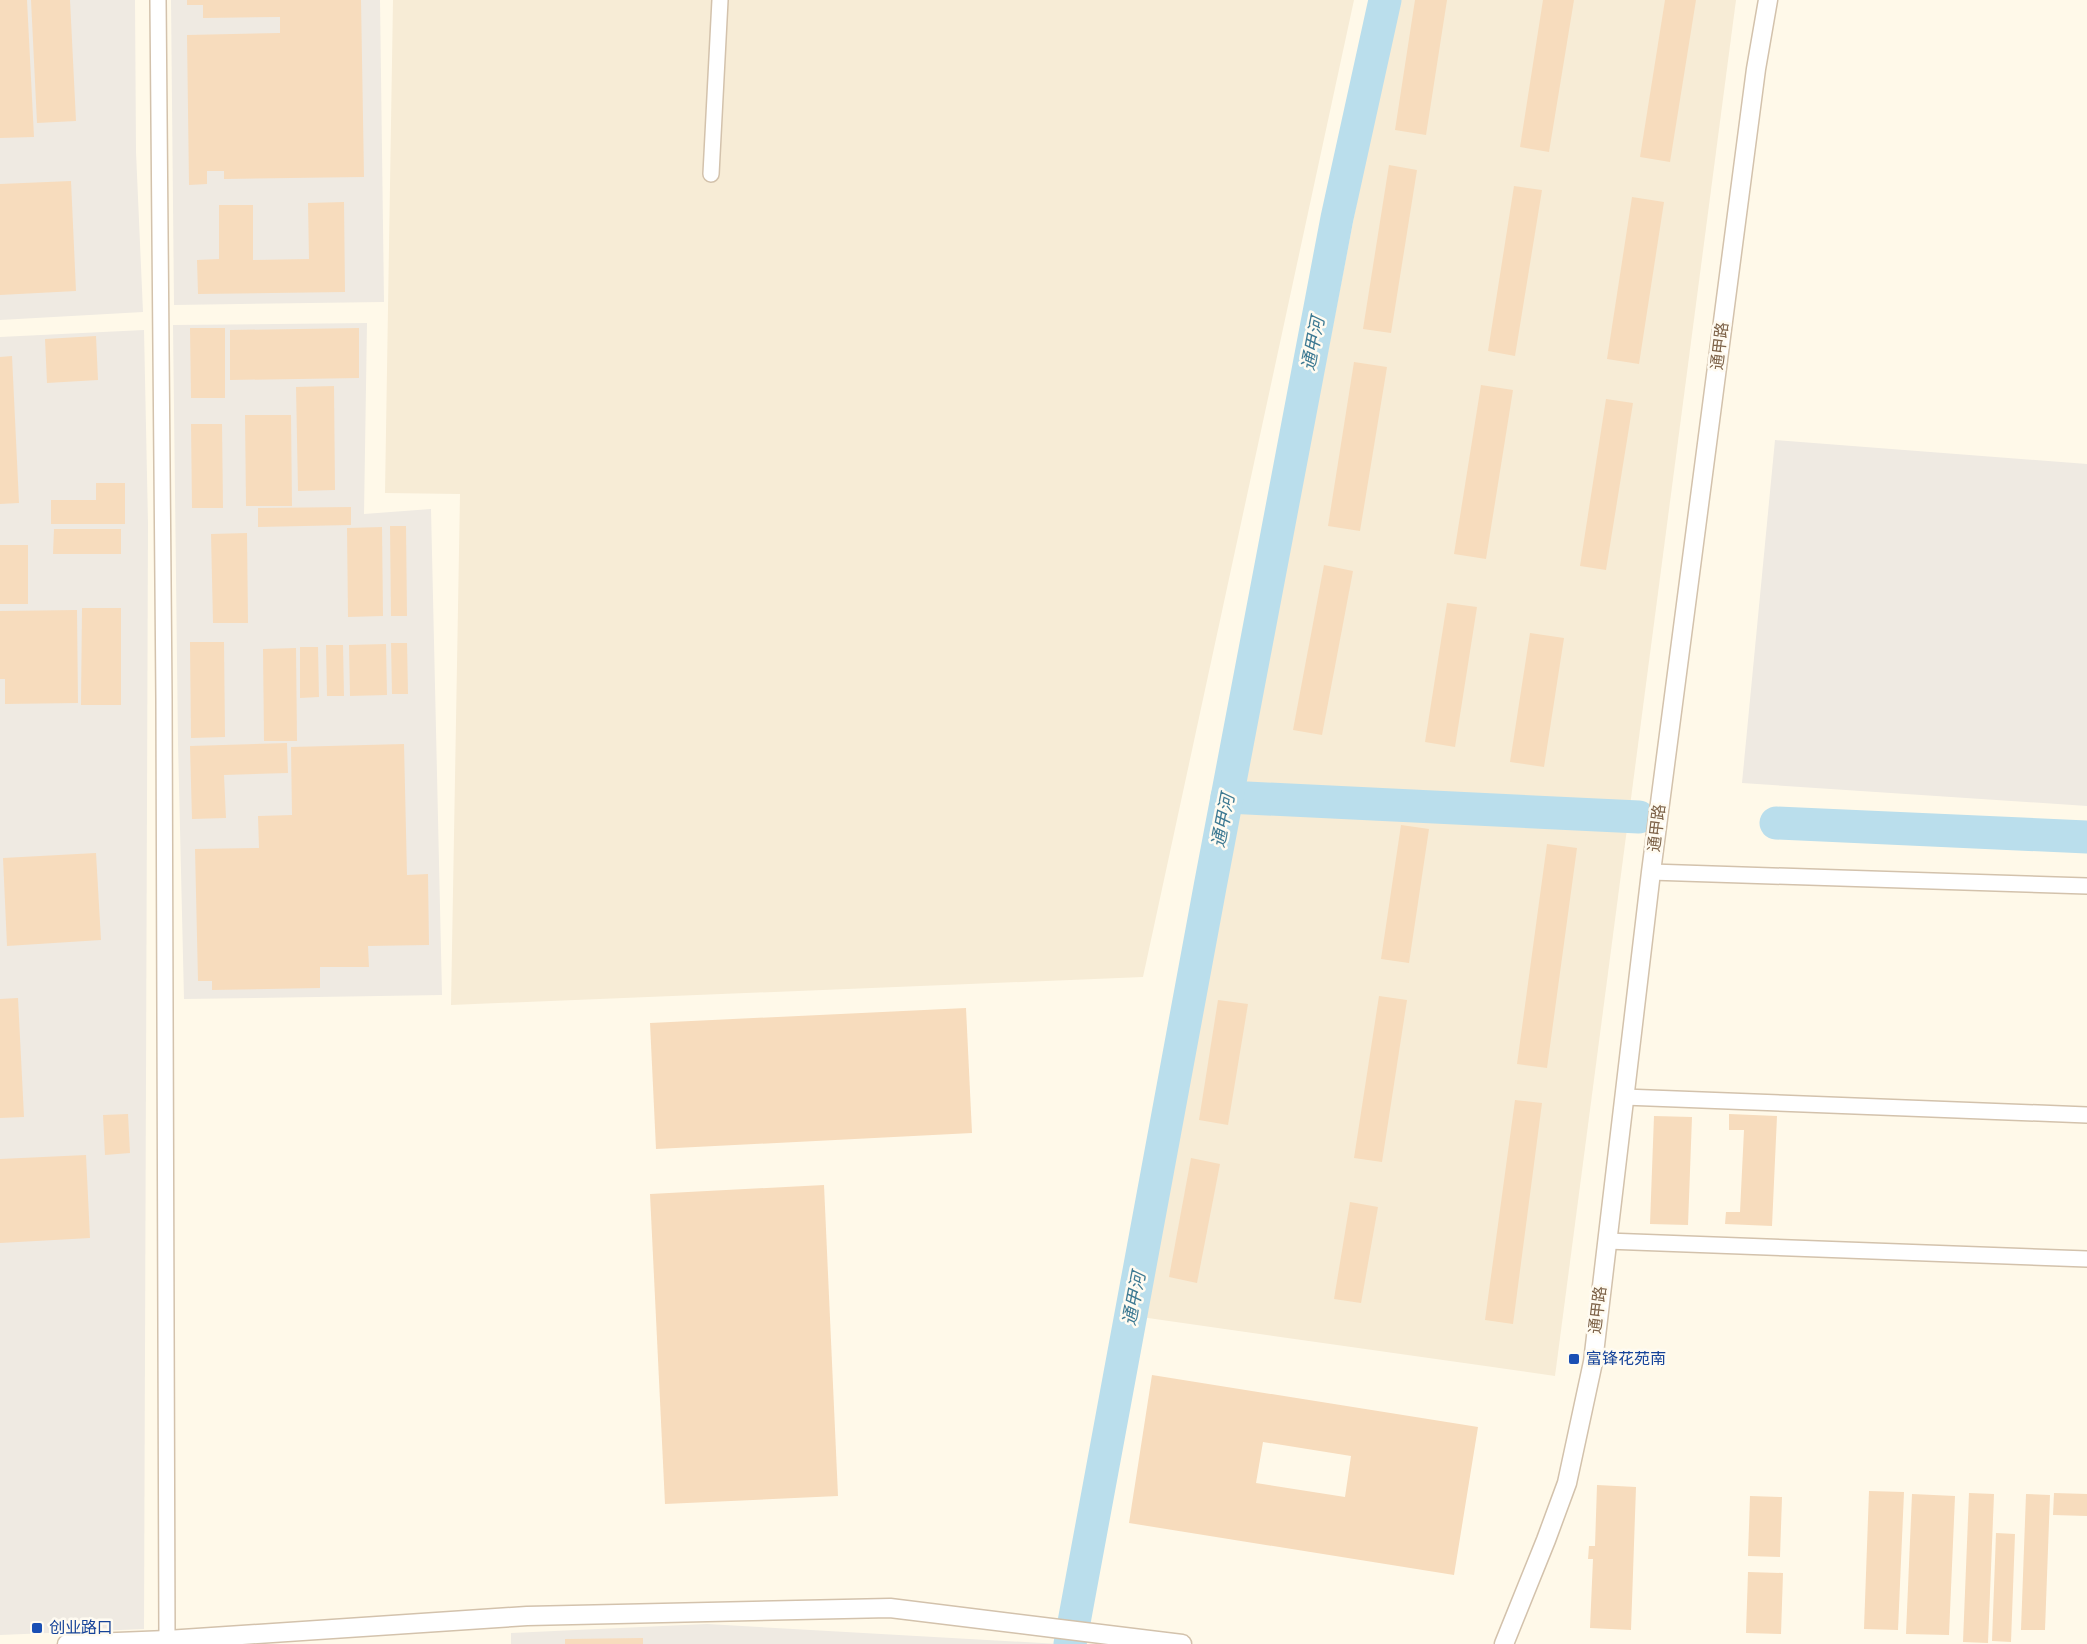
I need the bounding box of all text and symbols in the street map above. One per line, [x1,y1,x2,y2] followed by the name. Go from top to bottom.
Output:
[1299,313,1329,372] water label: 通甲河
[1708,321,1731,371] street label: 通甲路
[1209,790,1239,849] water label: 通甲河
[1645,803,1668,853] street label: 通甲路
[1120,1268,1150,1327] water label: 通甲河
[1586,1285,1609,1335] street label: 通甲路
[1586,1350,1666,1367] place label: 富锋花苑南
[1567,1352,1581,1366] marker: 富锋花苑南
[49,1619,113,1636] place label: 创业路口
[30,1621,44,1635] marker: 创业路口

